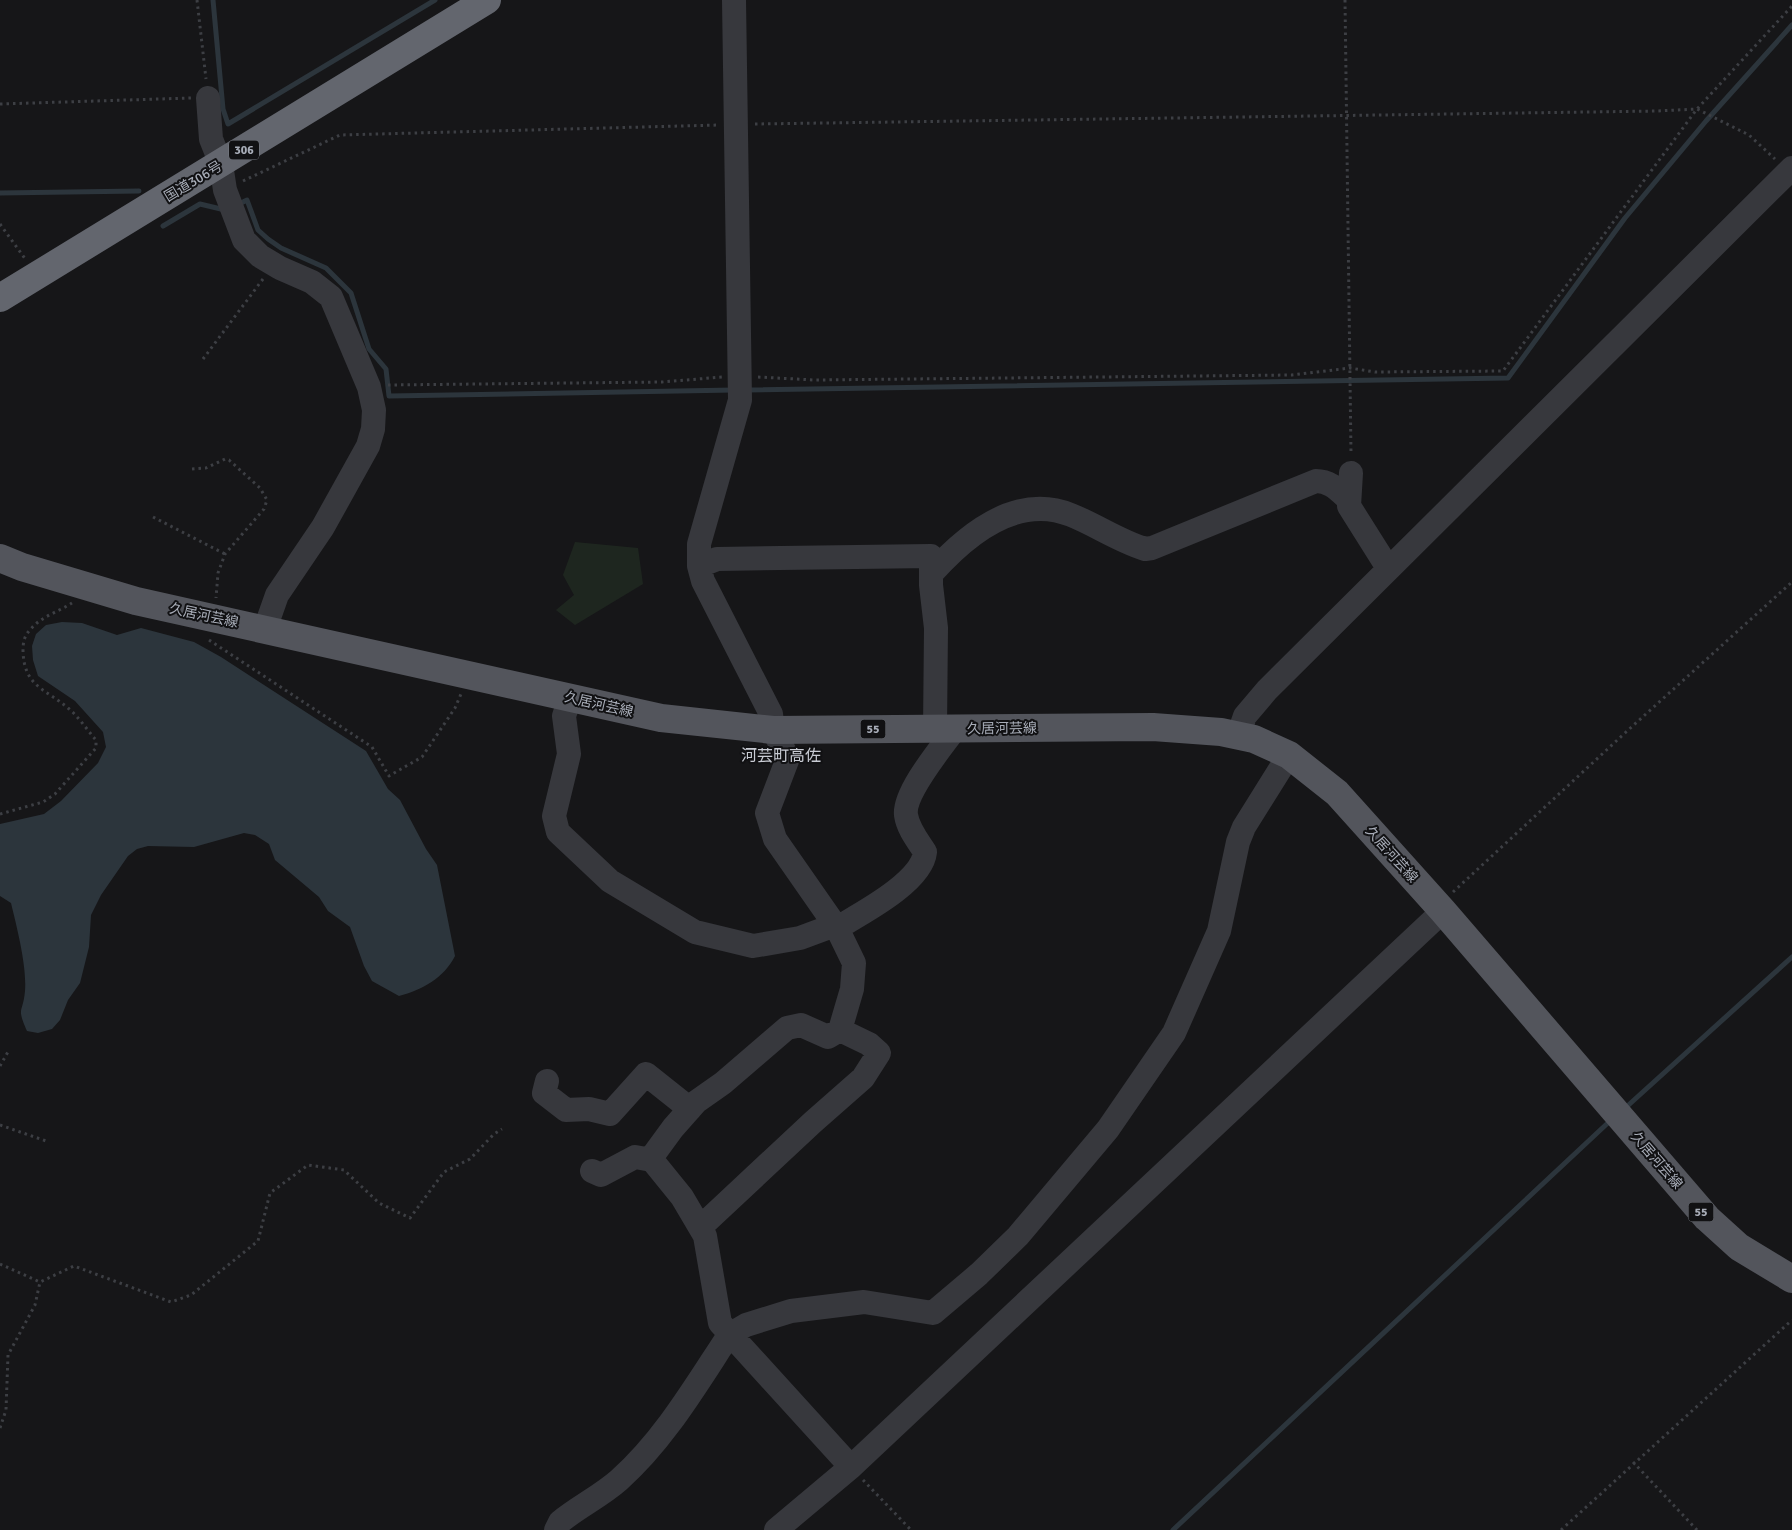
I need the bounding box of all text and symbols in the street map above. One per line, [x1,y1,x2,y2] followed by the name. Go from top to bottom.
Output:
[229,140,259,160] road number: 306
[161,157,225,205] street label: 国道306号
[168,600,240,631] street label: 久居河芸線
[563,688,635,721] street label: 久居河芸線
[967,719,1037,738] street label: 久居河芸線
[860,720,886,739] road number: 55
[741,746,821,766] district label: 河芸町高佐
[1362,823,1421,886] street label: 久居河芸線
[1627,1128,1686,1192] street label: 久居河芸線
[1688,1202,1714,1222] road number: 55

